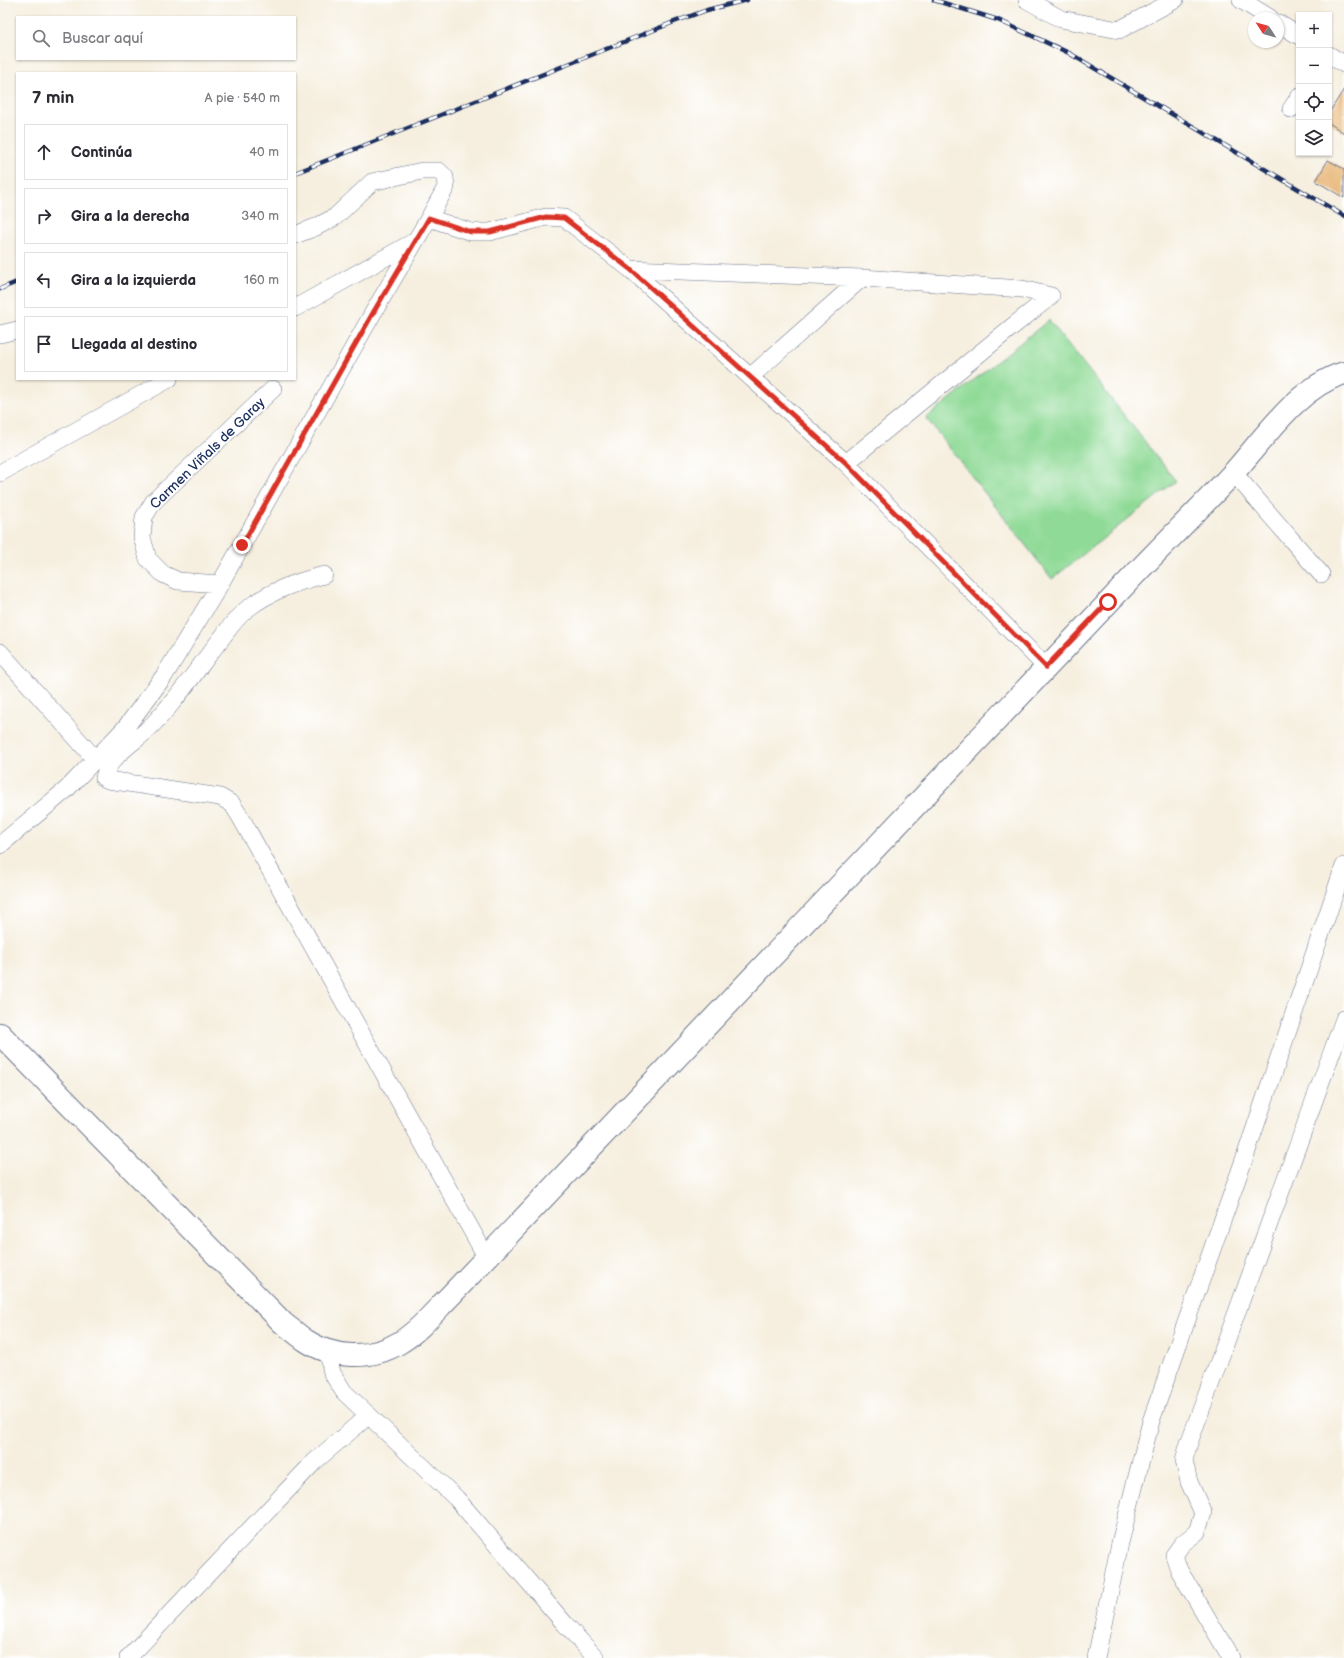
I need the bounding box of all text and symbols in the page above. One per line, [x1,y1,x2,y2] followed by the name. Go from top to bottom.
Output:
[1248,12,1284,48] north arrow
[1296,12,1332,156] map controls
[1296,12,1332,48] button: +
[16,16,296,60] search box
[30,27,52,49] icon: search
[62,29,143,48] text: Buscar aquí
[1296,48,1332,84] button: −
[1296,84,1332,120] button: locate
[32,88,74,108] text: 7 min
[204,90,280,106] text: A pie · 540 m
[1296,120,1332,156] button: layers
[33,141,55,163] icon: ahead
[71,143,132,162] text: Continúa
[249,144,279,160] text: 40 m
[33,205,55,227] icon: right
[71,207,190,226] text: Gira a la derecha
[241,208,279,224] text: 340 m
[33,269,55,291] icon: left
[71,271,196,290] text: Gira a la izquierda
[244,272,279,288] text: 160 m
[33,333,55,355] icon: arrive
[71,335,197,354] text: Llegada al destino
[146,394,269,513] street label: Carmen Viñals de Garay
[233,536,251,554] route end
[1099,593,1117,611] route start

